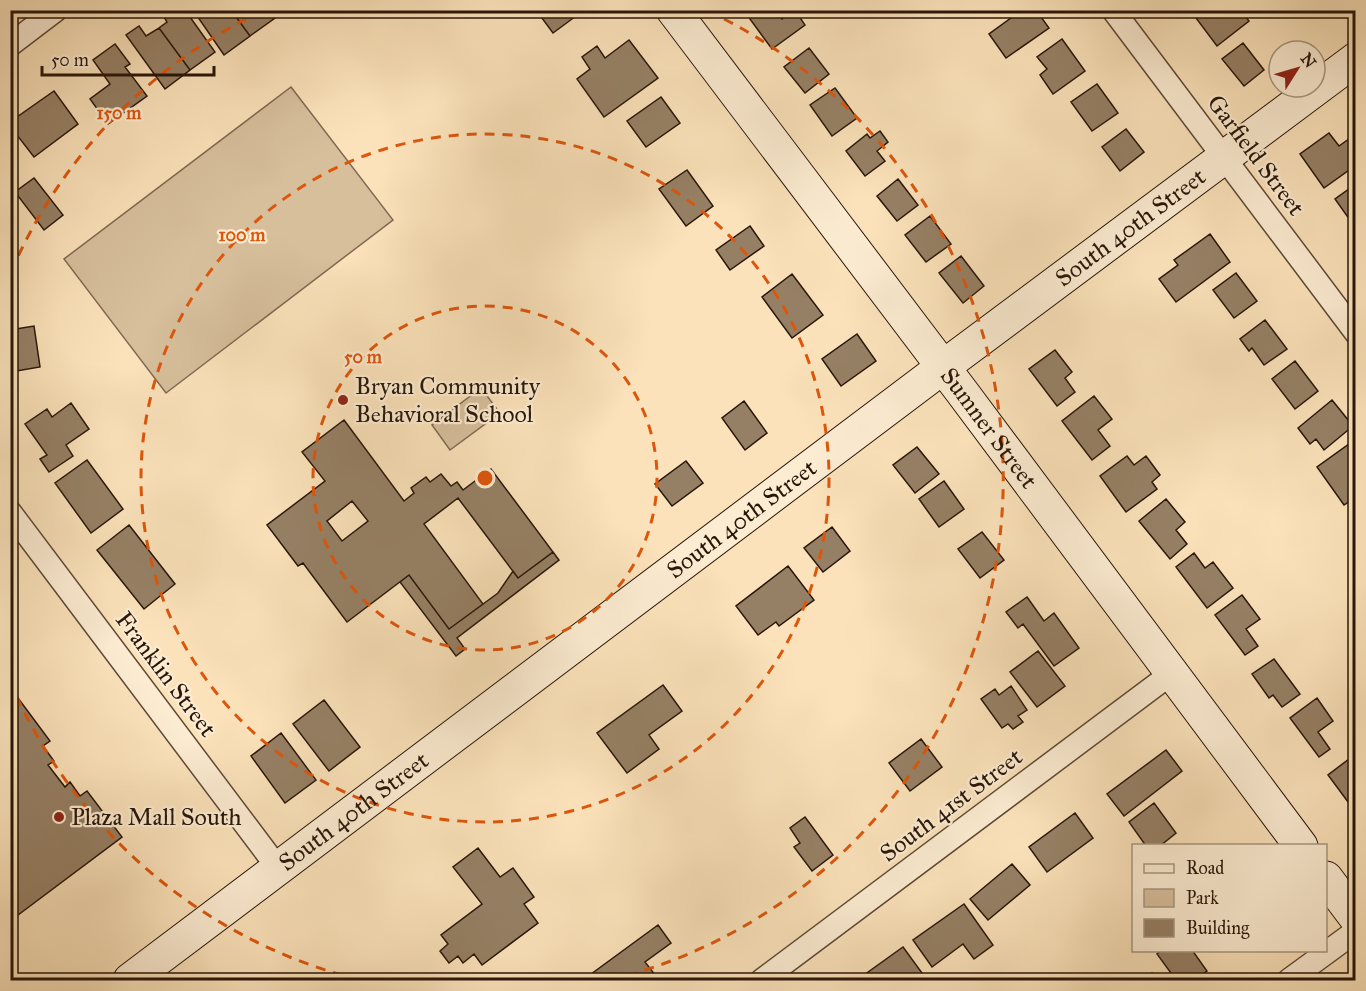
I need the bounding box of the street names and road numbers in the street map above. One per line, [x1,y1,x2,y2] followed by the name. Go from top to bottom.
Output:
[1201,89,1312,222] street label: Garfield Street
[1049,161,1212,293] street label: South 40th Street
[934,362,1044,495] street label: Sumner Street
[661,452,823,585] street label: South 40th Street
[109,605,223,743] street label: Franklin Street
[874,741,1029,868] street label: South 41st Street
[273,745,435,878] street label: South 40th Street

